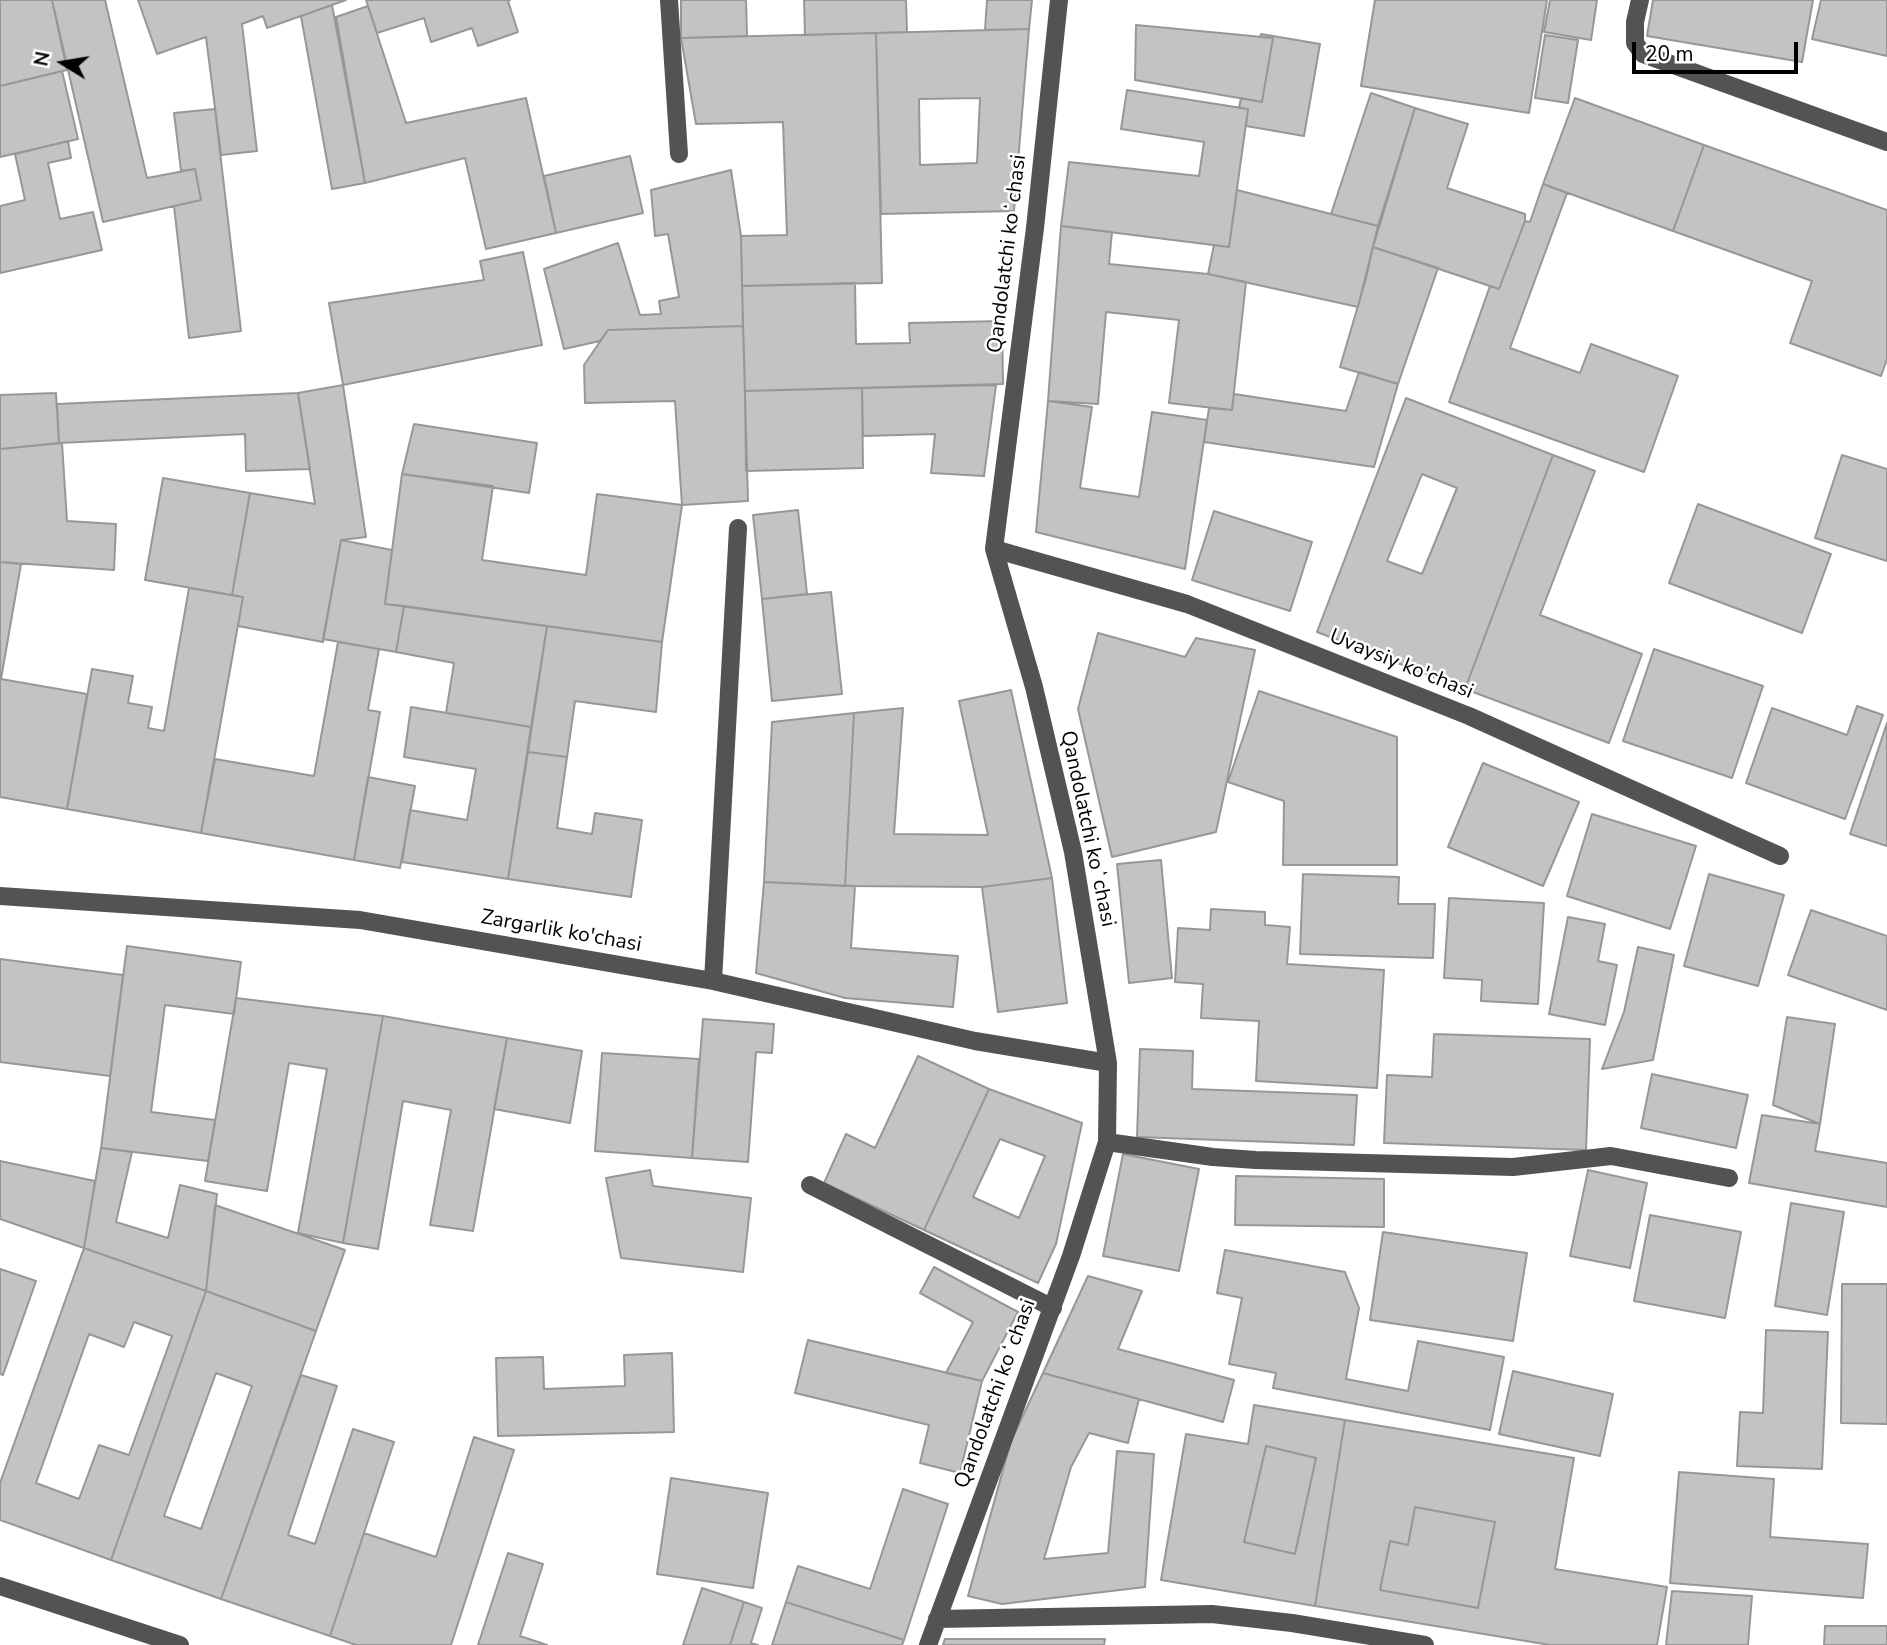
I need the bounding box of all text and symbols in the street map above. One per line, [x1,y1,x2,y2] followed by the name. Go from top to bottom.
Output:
[28,28,98,98] north arrow
[1635,28,1801,72] scale bar
[1645,40,1694,68] text: 20 m
[28,50,57,68] text: N
[983,153,1033,355] street label: Qandolatchi koʻchasi
[1325,625,1477,705] street label: Uvaysiy ko'chasi
[1054,729,1120,929] street label: Qandolatchi koʻchasi
[479,905,643,959] street label: Zargarlik ko'chasi
[950,1296,1042,1492] street label: Qandolatchi koʻchasi

